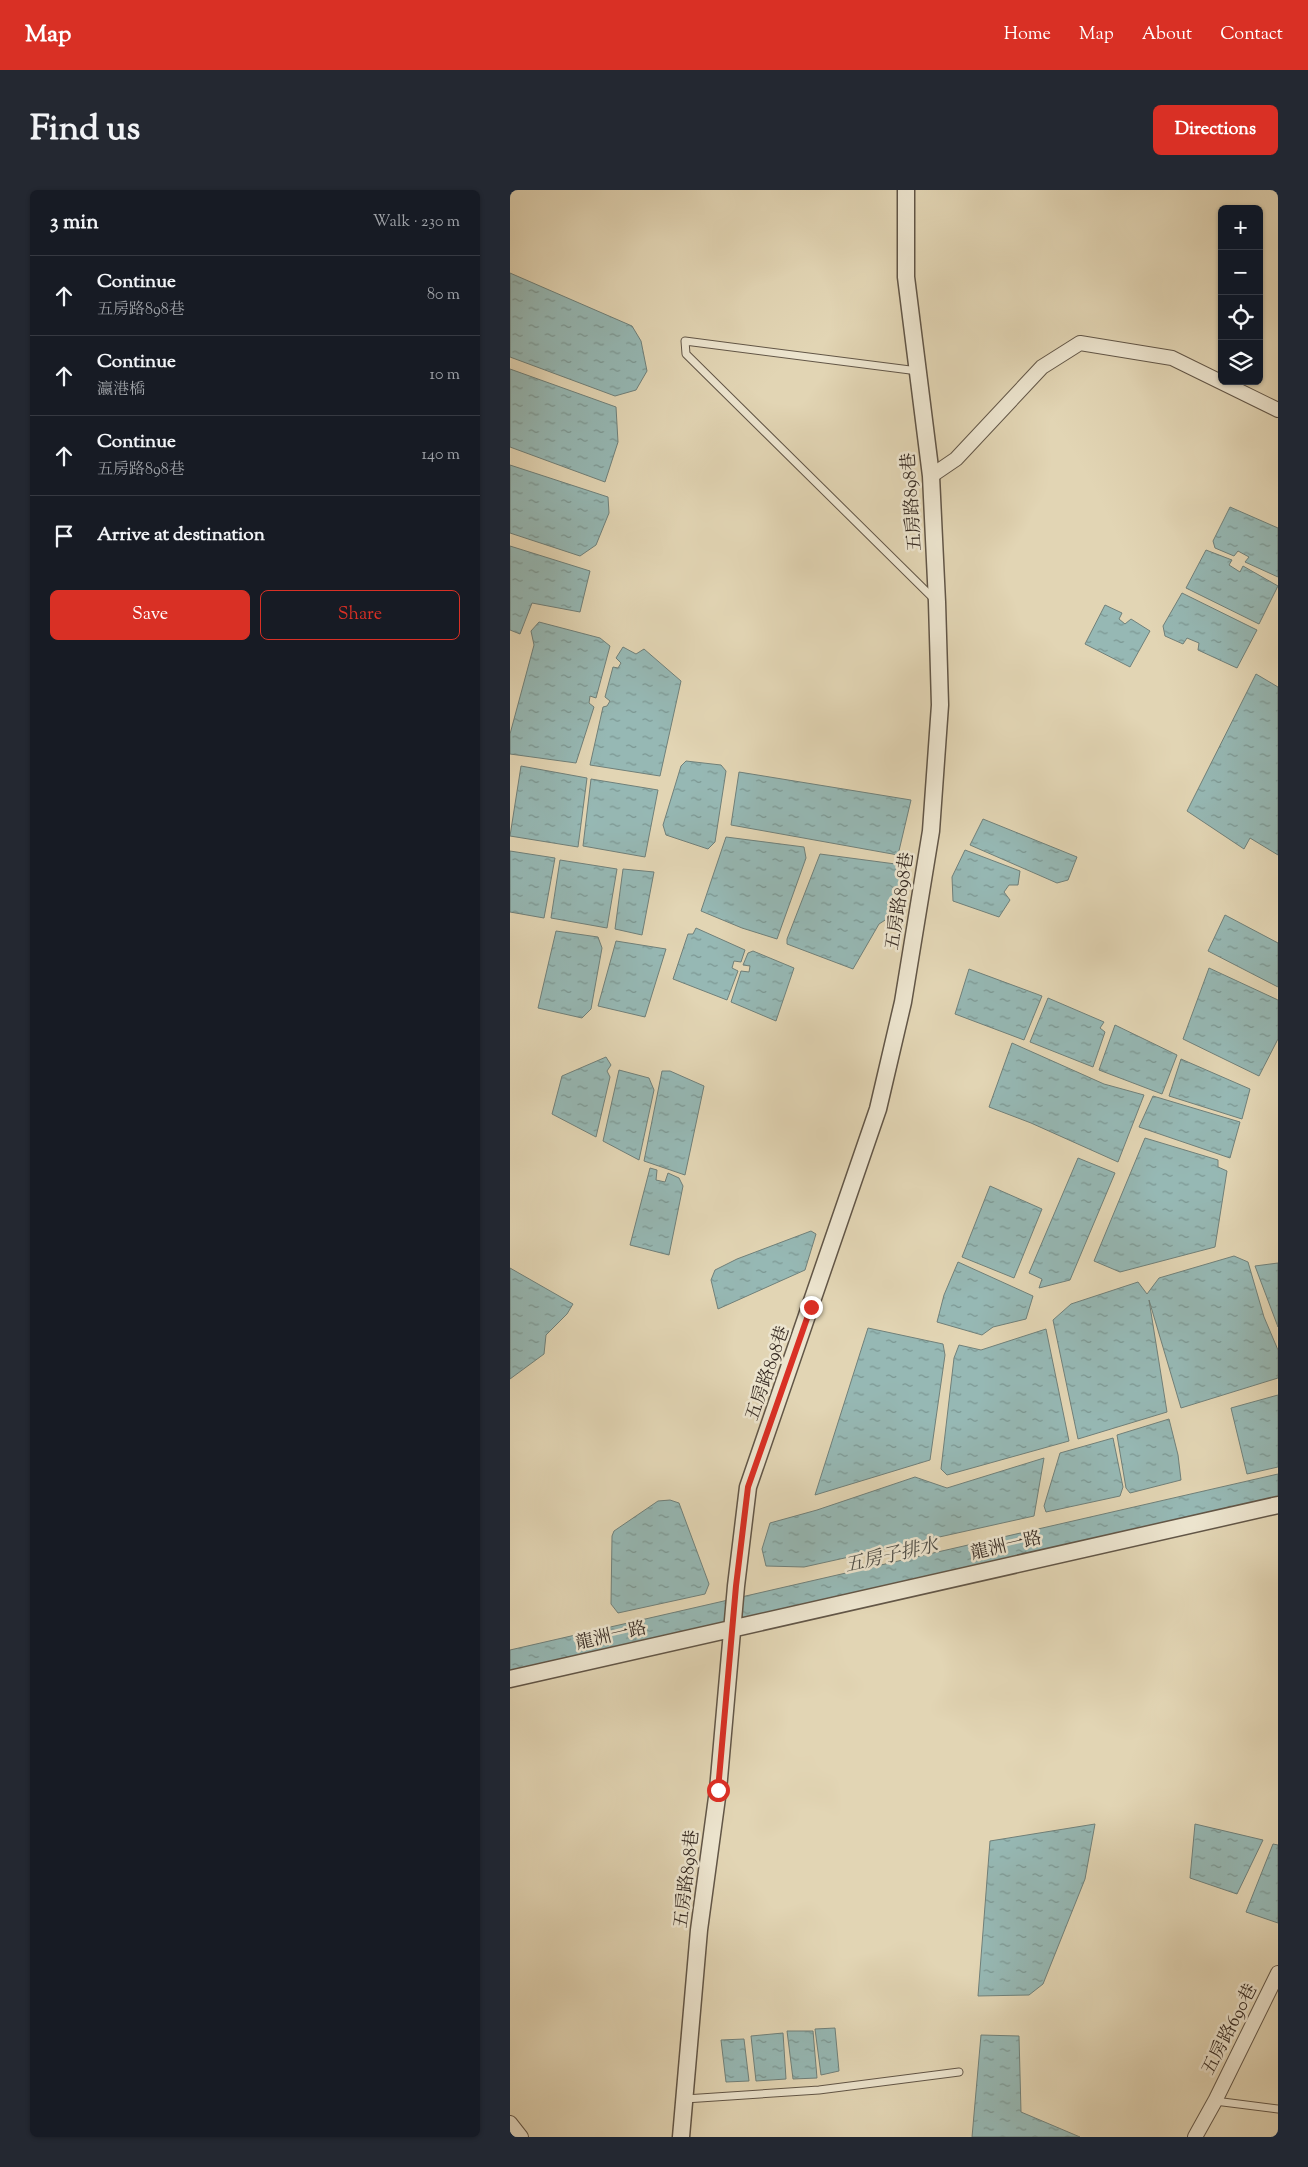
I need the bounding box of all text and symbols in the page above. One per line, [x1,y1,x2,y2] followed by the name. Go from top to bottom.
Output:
[25,18,71,52] text: Map
[1004,22,1051,48] text: Home
[1079,22,1114,48] text: Map
[1142,22,1192,48] text: About
[1220,22,1283,48] text: Contact
[30,105,140,156] text: Find us
[1153,105,1278,155] button: Directions
[1218,205,1263,385] map controls
[1218,205,1263,250] button: +
[50,208,99,238] text: 3 min
[373,211,460,234] text: Walk · 230 m
[1218,250,1263,295] button: −
[97,269,176,296] text: Continue
[50,282,78,310] icon: ahead
[427,284,460,307] text: 80 m
[1218,295,1263,340] button: locate
[97,299,185,322] text: 五房路898巷
[1218,340,1263,385] button: layers
[97,349,176,376] text: Continue
[50,362,78,390] icon: ahead
[430,364,460,387] text: 10 m
[97,379,145,402] text: 瀛港橋
[97,429,176,456] text: Continue
[50,442,78,470] icon: ahead
[422,444,460,467] text: 140 m
[897,452,929,552] street label: 五房路898巷
[97,459,185,482] text: 五房路898巷
[50,522,78,550] icon: arrive
[97,522,265,549] text: Arrive at destination
[50,590,250,640] button: Save
[260,590,460,640] button: Share
[880,851,922,952] street label: 五房路898巷
[800,1296,823,1319] route end
[741,1323,797,1425] street label: 五房路898巷
[968,1526,1044,1568] street label: 龍洲一路
[842,1532,943,1580] water label: 五房子排水
[573,1616,649,1658] street label: 龍洲一路
[707,1779,730,1802] route start
[669,1829,707,1930] street label: 五房路898巷
[1197,1980,1265,2080] street label: 五房路690巷

